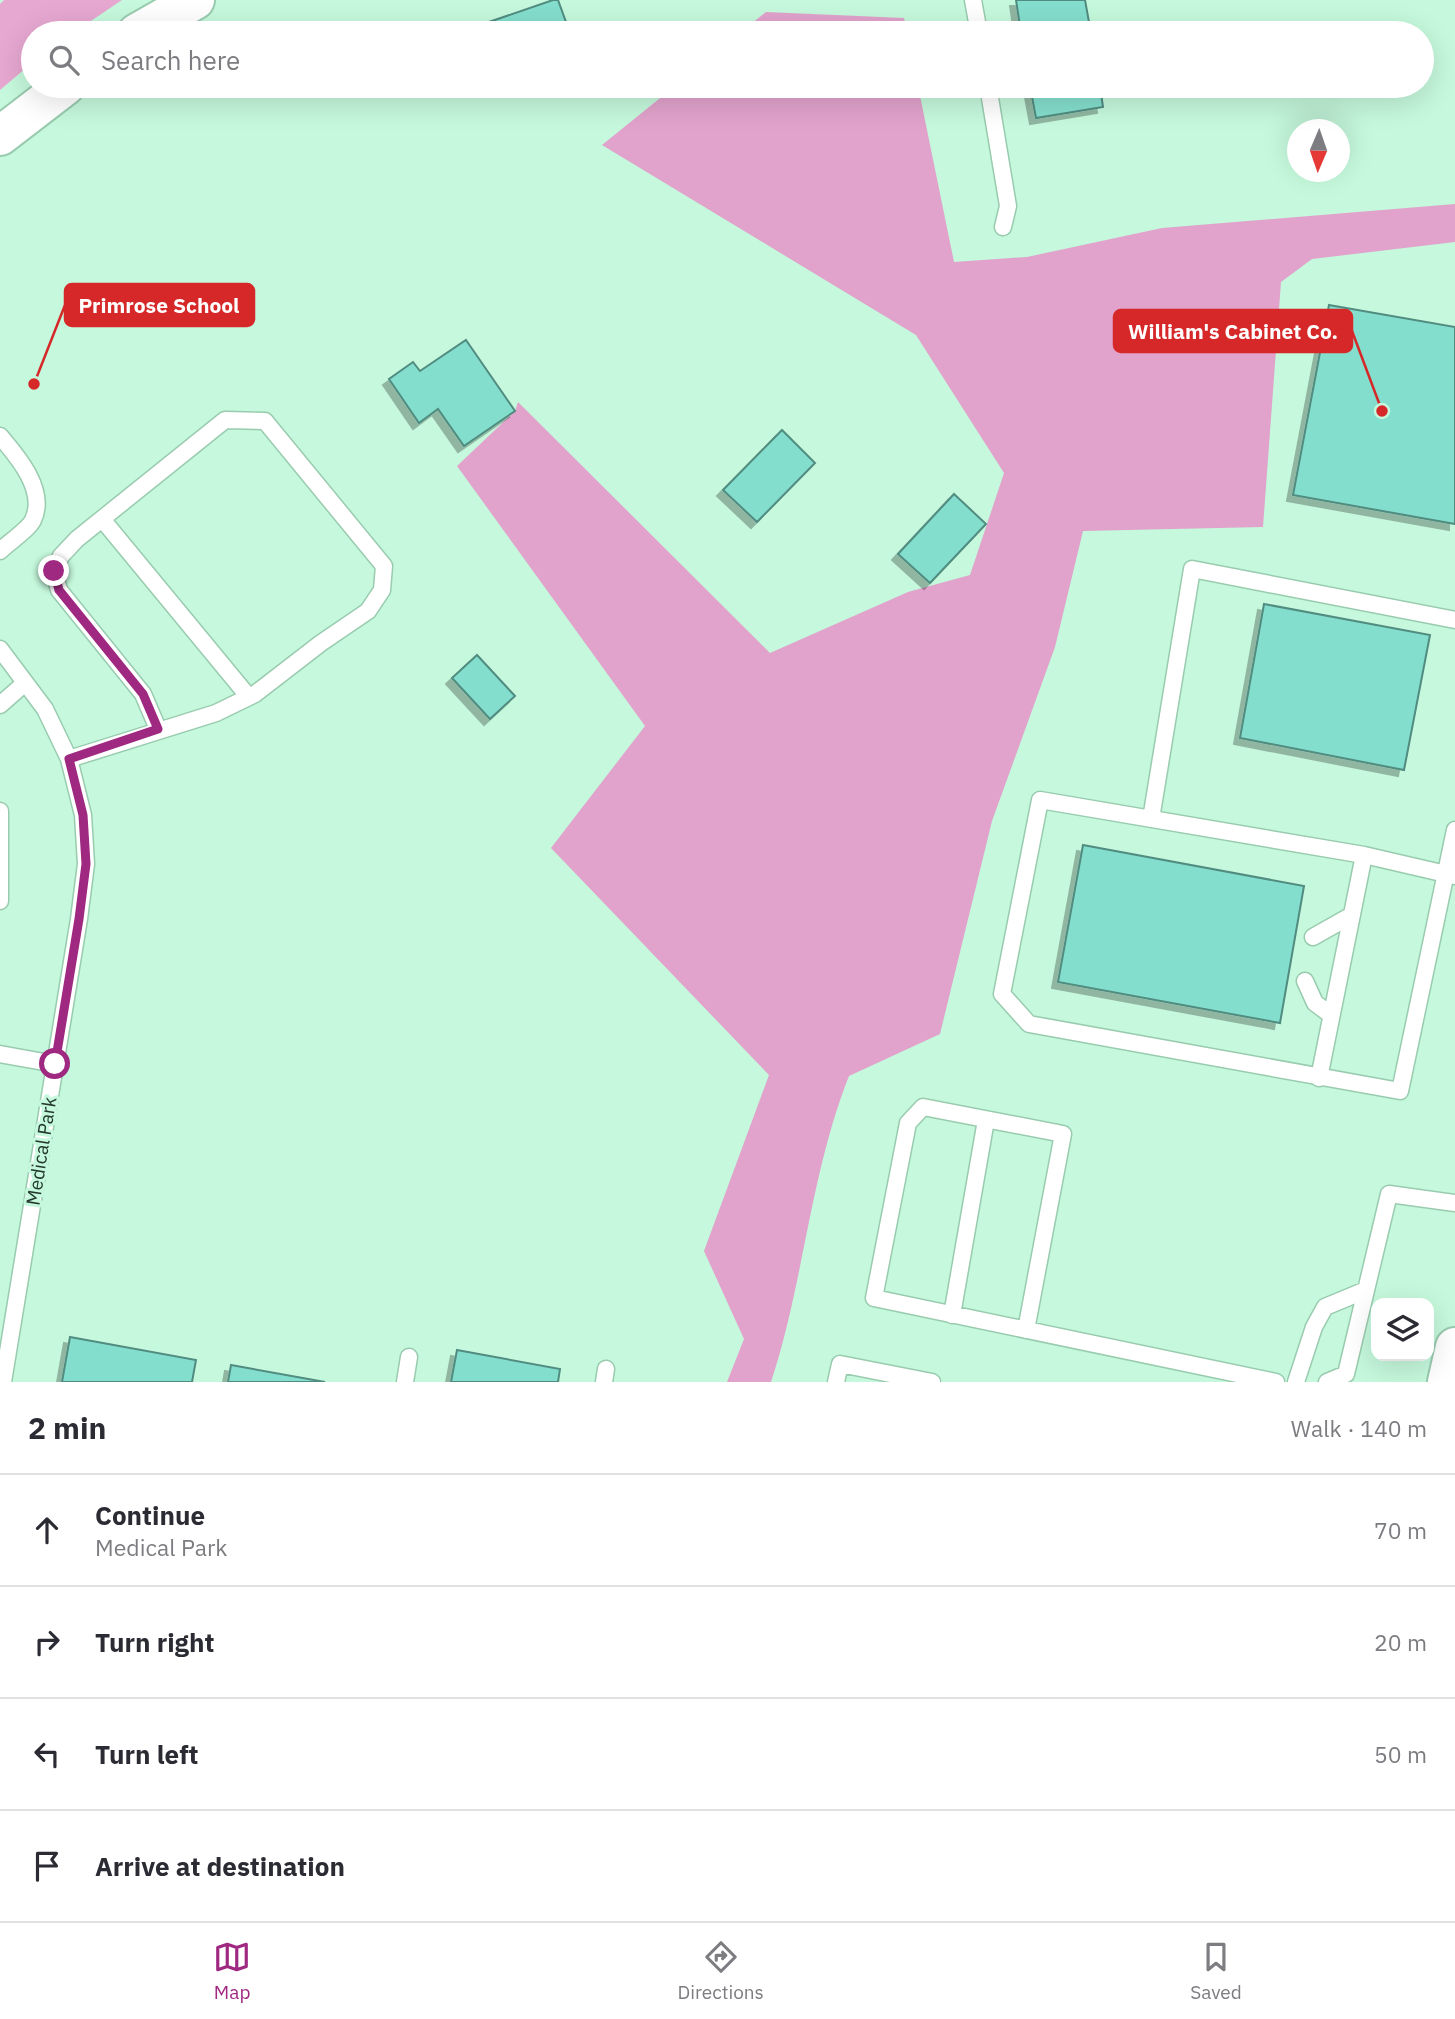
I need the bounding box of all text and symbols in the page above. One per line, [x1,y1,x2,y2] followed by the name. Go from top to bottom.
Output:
[21,21,1434,98] search box
[45,41,83,79] icon: search
[101,43,240,77] text: Search here
[1287,119,1350,182] north arrow
[65,284,254,326] callout: Primrose School
[79,291,239,319] text: Primrose School
[1114,310,1352,352] callout: William's Cabinet Co.
[1128,317,1338,345] text: William's Cabinet Co.
[38,555,69,586] route end
[39,1048,70,1079] route start
[21,1095,61,1207] street label: Medical Park
[1371,1298,1434,1361] map controls
[1371,1298,1434,1361] button: layers
[28,1408,106,1447] text: 2 min
[1291,1413,1427,1443] text: Walk · 140 m
[95,1498,205,1532] text: Continue
[28,1511,66,1549] icon: ahead
[1374,1515,1427,1545] text: 70 m
[95,1532,227,1562] text: Medical Park
[28,1623,66,1661] icon: right
[95,1625,214,1659] text: Turn right
[1374,1627,1427,1657] text: 20 m
[28,1735,66,1773] icon: left
[95,1737,198,1771] text: Turn left
[1374,1739,1427,1769] text: 50 m
[28,1847,66,1885] icon: arrive
[95,1849,345,1883] text: Arrive at destination
[213,1938,251,2004] tab: Map
[677,1938,764,2004] tab: Directions
[1190,1938,1242,2004] tab: Saved

